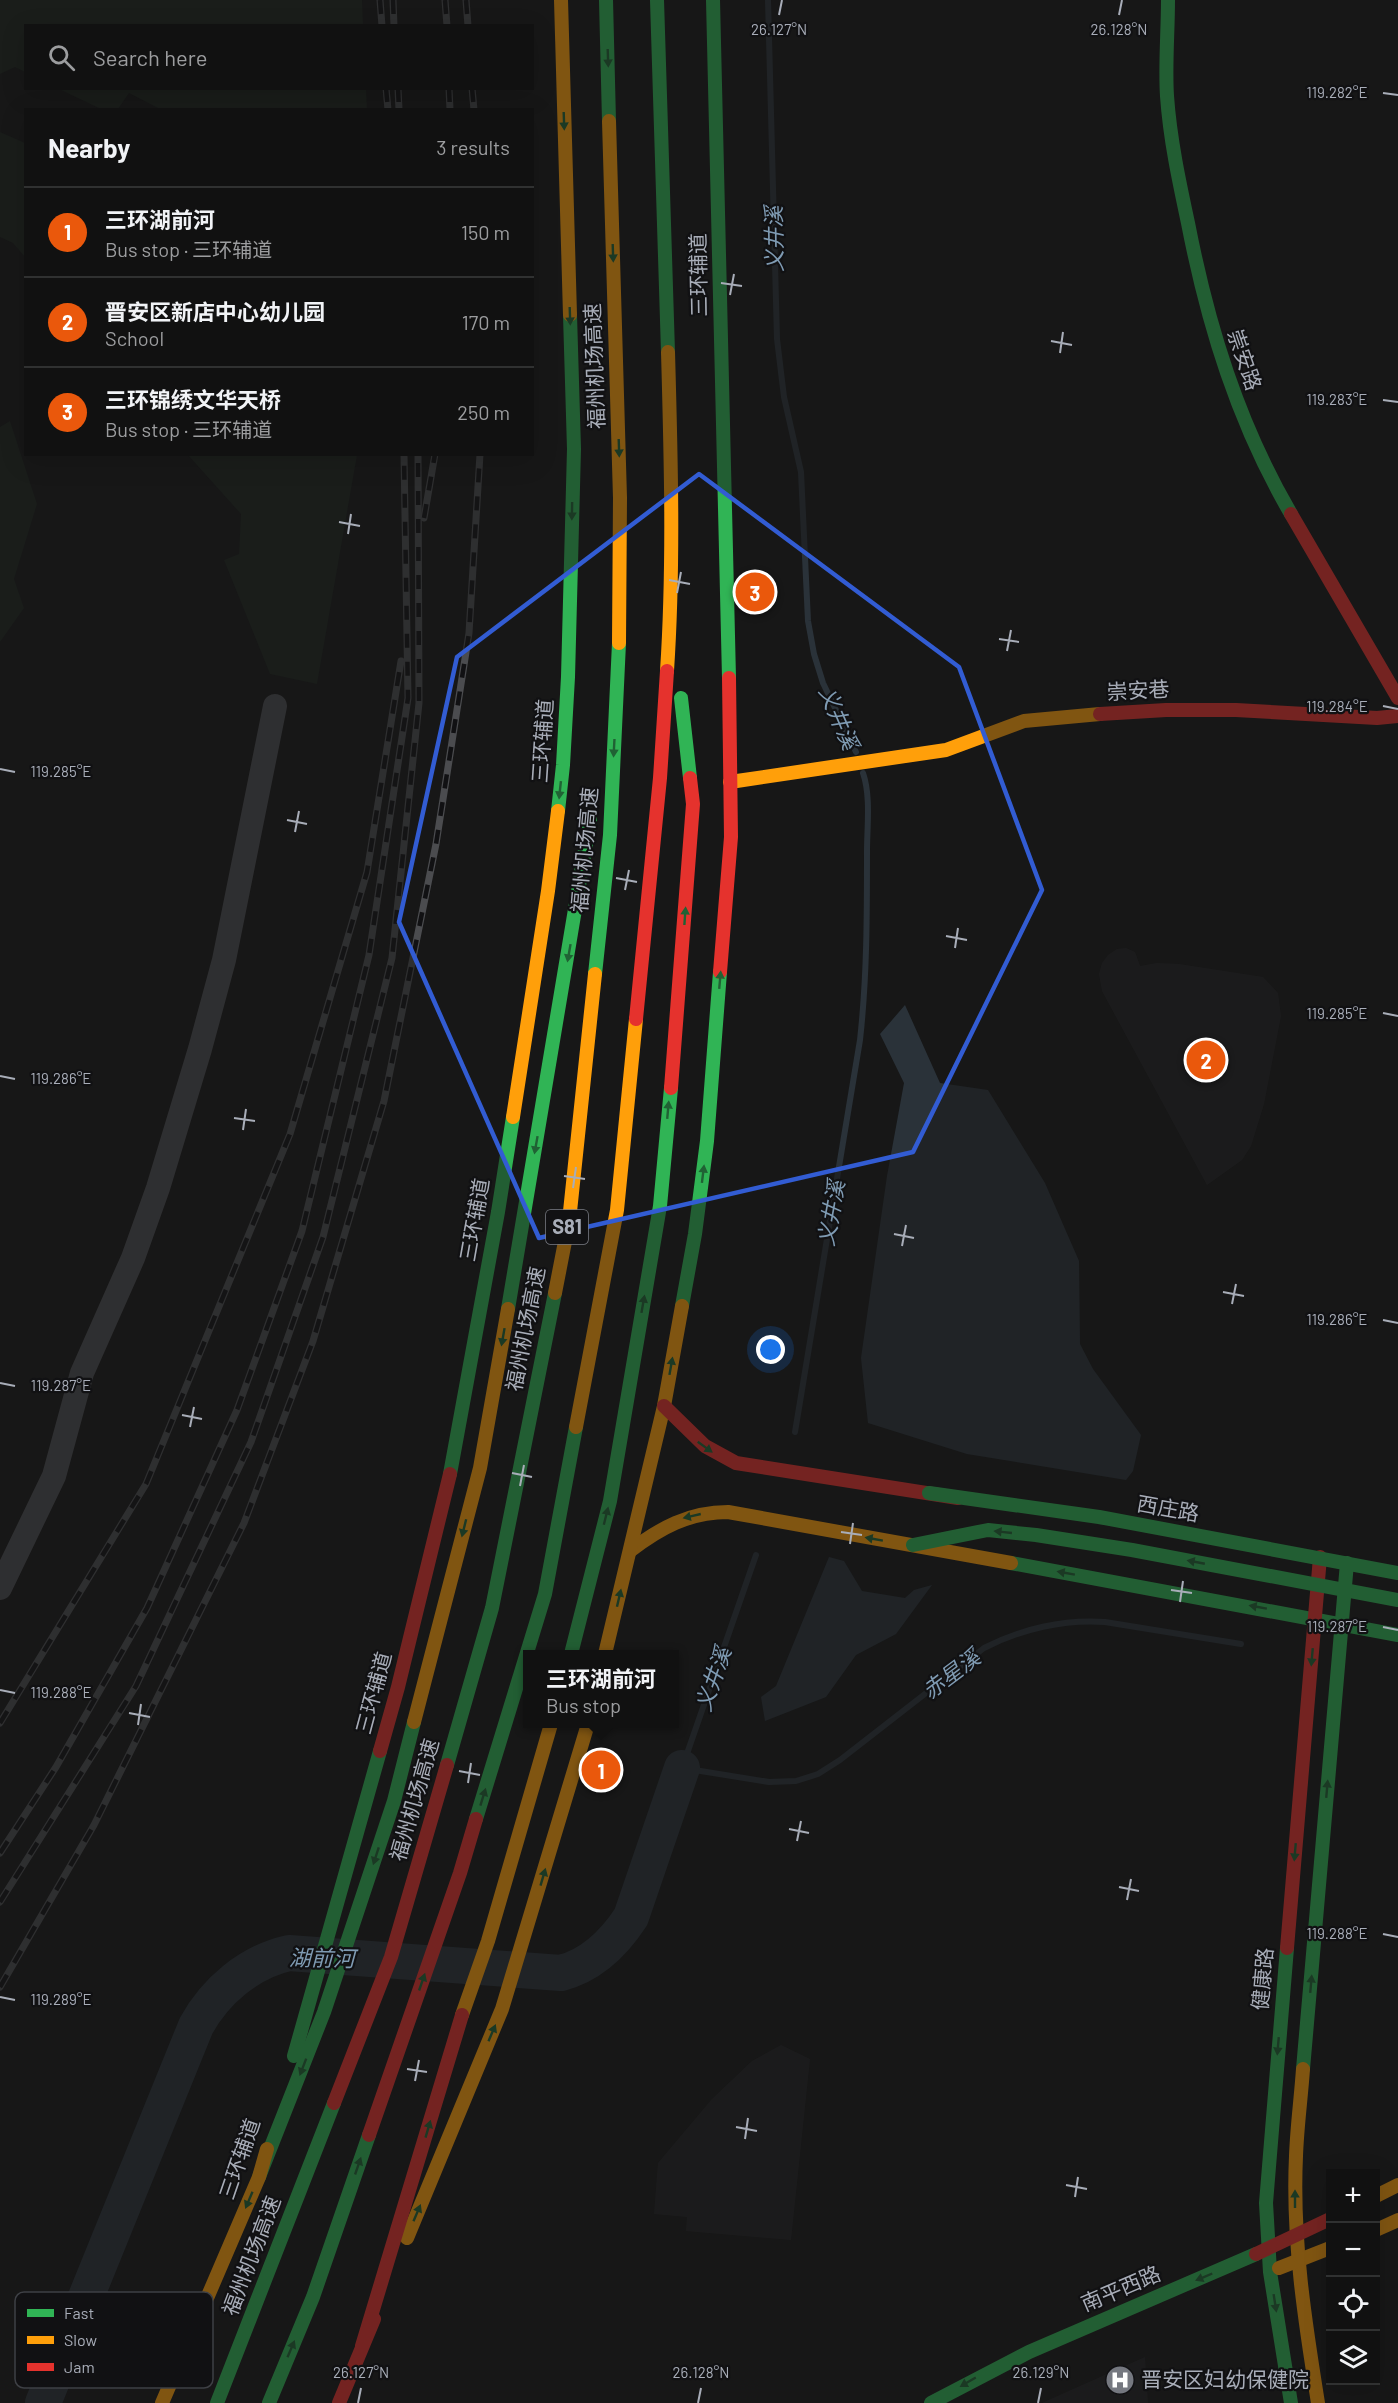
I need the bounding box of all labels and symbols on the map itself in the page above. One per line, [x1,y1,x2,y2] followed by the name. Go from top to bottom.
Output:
[751,20,807,38] text: 26.127°N
[1091,20,1147,38] text: 26.128°N
[603,49,612,68] one-way arrow
[1306,83,1368,101] text: 119.282°E
[560,112,569,131] one-way arrow
[759,204,787,272] water label: 义井溪
[684,233,711,317] street label: 三环辅道
[608,244,618,263] one-way arrow
[579,303,608,429] street label: 福州机场高速
[565,307,575,326] one-way arrow
[1223,326,1267,393] street label: 崇安路
[1307,390,1367,408] text: 119.283°E
[614,439,623,458] one-way arrow
[567,502,577,521] one-way arrow
[736,570,774,614] pin: 3
[1106,675,1170,704] street label: 崇安巷
[815,682,866,755] water label: 义井溪
[1306,697,1368,715] text: 119.284°E
[526,698,557,784] street label: 三环辅道
[609,739,618,758] one-way arrow
[31,762,91,780] text: 119.285°E
[555,780,565,799] one-way arrow
[566,786,601,914] street label: 福州机场高速
[680,907,689,926] one-way arrow
[564,944,573,963] one-way arrow
[715,970,724,989] one-way arrow
[1307,1004,1367,1022] text: 119.285°E
[1186,1038,1226,1082] pin: 2
[31,1069,91,1087] text: 119.286°E
[663,1101,673,1120] one-way arrow
[532,1136,541,1155] one-way arrow
[698,1164,707,1183] one-way arrow
[454,1176,493,1263] street label: 三环辅道
[811,1176,849,1248] water label: 义井溪
[546,1210,588,1244] road number: S81
[500,1264,549,1393] street label: 福州机场高速
[639,1294,648,1313] one-way arrow
[1307,1310,1367,1328] text: 119.286°E
[498,1328,507,1347] one-way arrow
[756,1335,785,1364] your location
[667,1357,676,1376] one-way arrow
[31,1376,91,1394] text: 119.287°E
[697,1441,712,1453] one-way arrow
[1135,1490,1201,1525] street label: 西庄路
[602,1507,612,1526] one-way arrow
[682,1511,701,1521] one-way arrow
[459,1519,469,1538] one-way arrow
[994,1527,1013,1537] one-way arrow
[865,1534,884,1543] one-way arrow
[1186,1557,1205,1566] one-way arrow
[1057,1568,1076,1577] one-way arrow
[615,1588,624,1607] one-way arrow
[1248,1603,1267,1612] one-way arrow
[1307,1617,1367,1635] text: 119.287°E
[689,1641,736,1714] water label: 义井溪
[916,1642,986,1703] water label: 赤星溪
[1307,1648,1316,1667] one-way arrow
[350,1649,395,1736] street label: 三环辅道
[31,1683,92,1701] text: 119.288°E
[384,1736,443,1864] street label: 福州机场高速
[582,1748,620,1792] pin: 1
[1322,1780,1332,1799] one-way arrow
[479,1787,488,1805] one-way arrow
[1290,1842,1300,1861] one-way arrow
[371,1847,380,1865] one-way arrow
[539,1868,548,1886] one-way arrow
[1307,1924,1368,1942] text: 119.288°E
[289,1943,359,1971] water label: 湖前河
[1246,1946,1277,2011] street label: 健康路
[418,1973,428,1991] one-way arrow
[1306,1974,1316,1993] one-way arrow
[31,1990,92,2008] text: 119.289°E
[488,2024,497,2042] one-way arrow
[1274,2036,1283,2055] one-way arrow
[298,2058,308,2076] one-way arrow
[213,2115,264,2202] street label: 三环辅道
[424,2120,434,2138] one-way arrow
[354,2157,364,2175] one-way arrow
[1290,2190,1300,2209] one-way arrow
[244,2191,253,2209] one-way arrow
[216,2192,285,2319] street label: 福州机场高速
[413,2204,422,2222] one-way arrow
[1077,2260,1164,2316] street label: 南平西路
[1195,2273,1213,2282] one-way arrow
[15,2292,213,2388] legend
[1270,2293,1279,2312] one-way arrow
[64,2303,94,2322] text: Fast
[64,2330,97,2349] text: Slow
[287,2340,296,2358] one-way arrow
[64,2357,95,2376] text: Jam
[333,2363,389,2381] text: 26.127°N
[673,2363,729,2381] text: 26.128°N
[1013,2363,1069,2381] text: 26.129°N
[1104,2364,1136,2396] hospital icon: 晋安区妇幼保健院
[1141,2366,1309,2391] place label: 晋安区妇幼保健院
[960,2376,976,2387] one-way arrow

